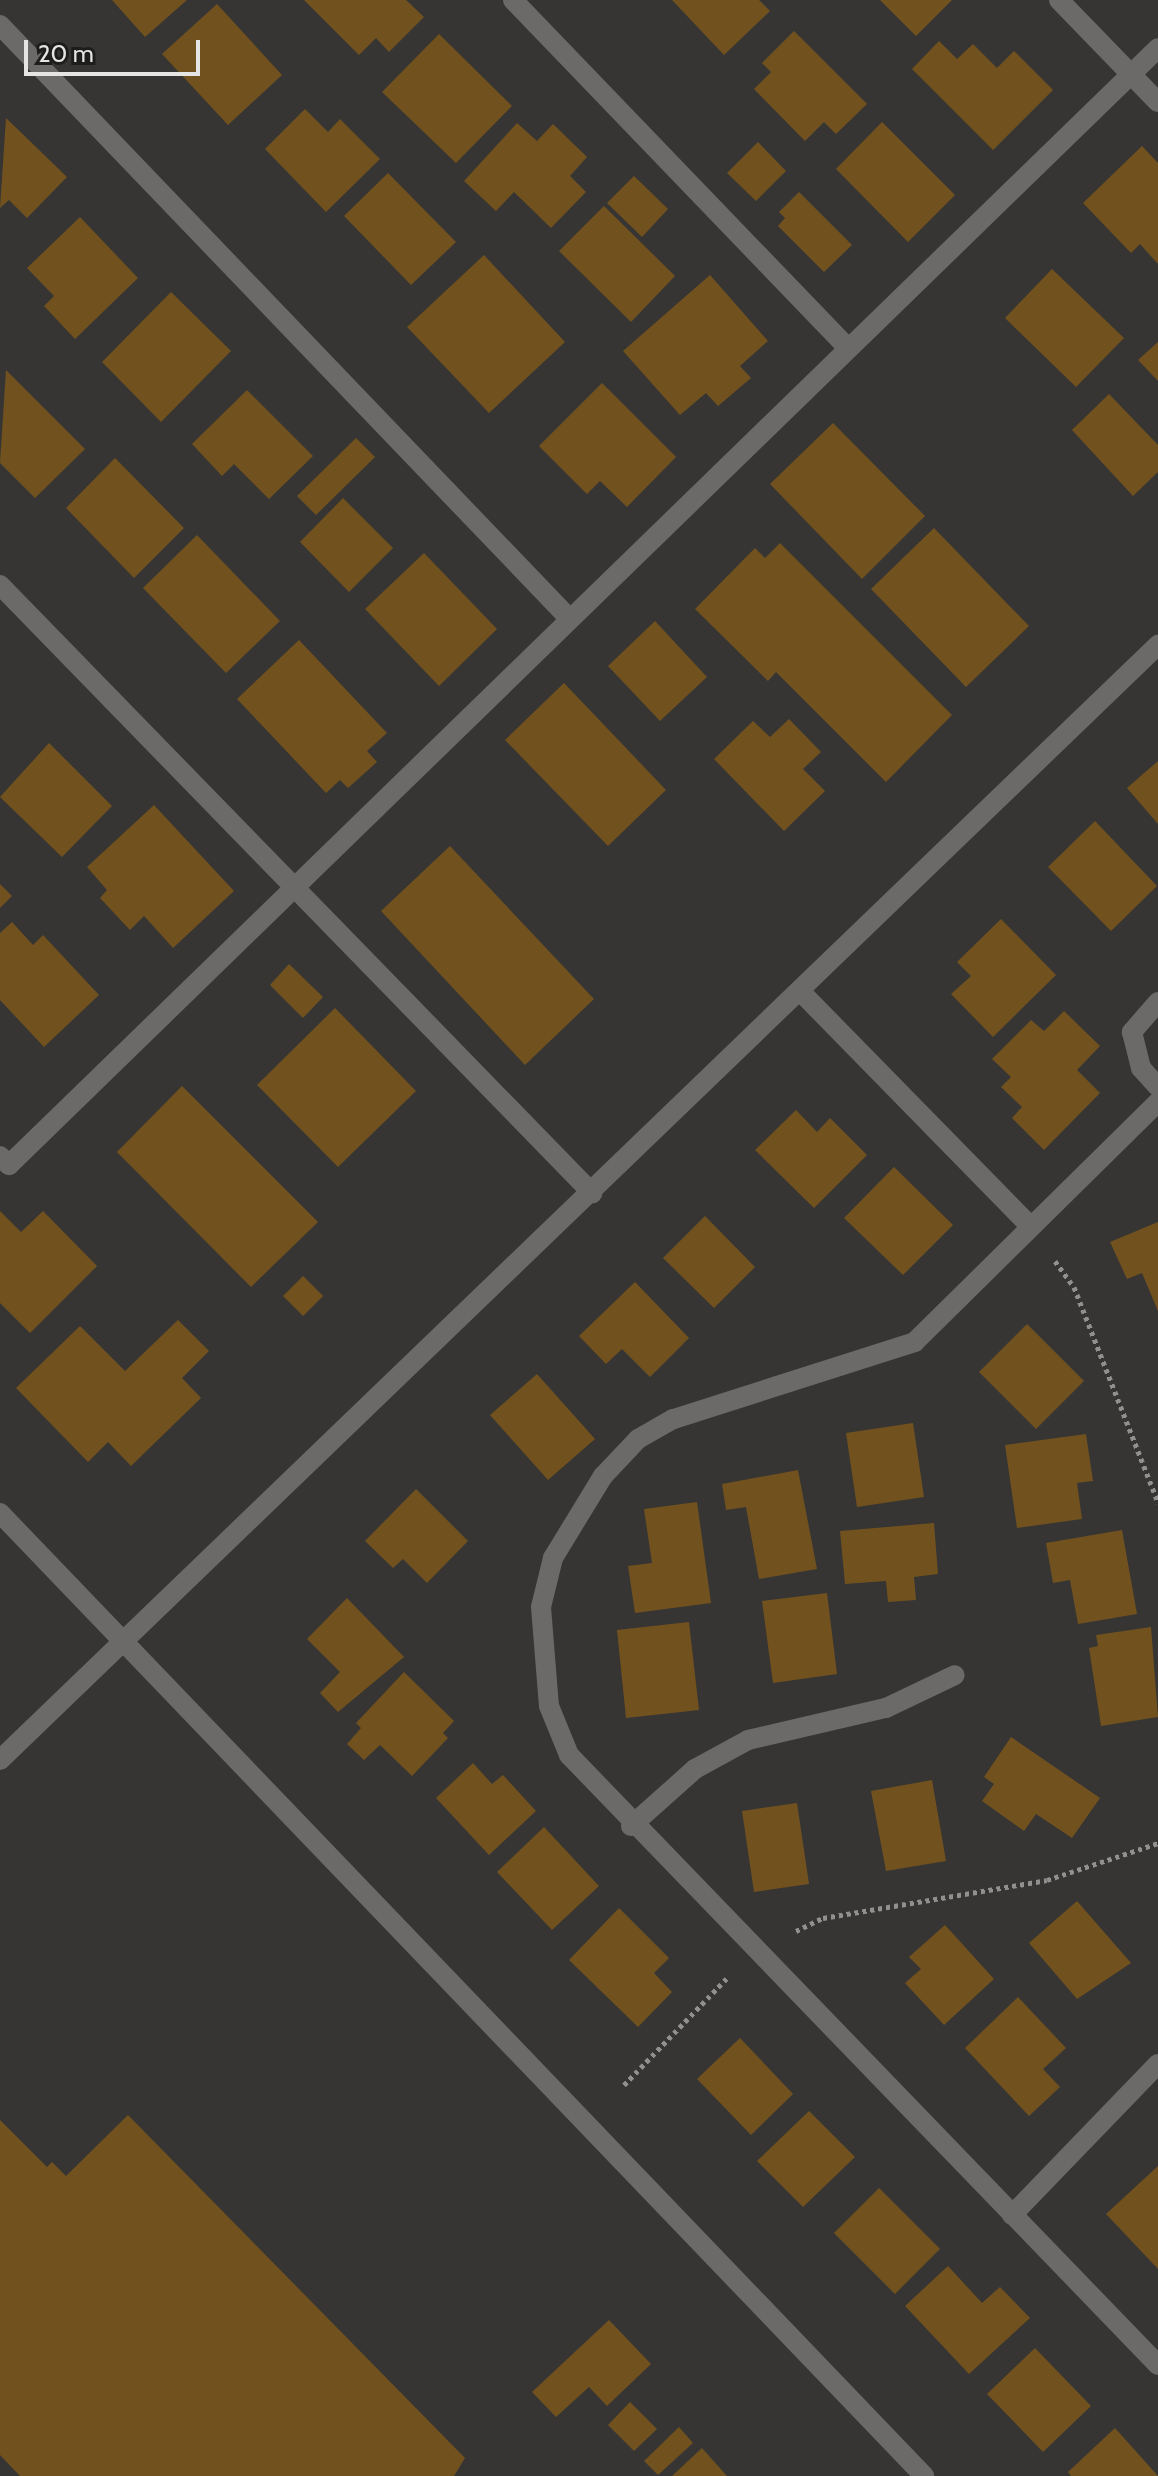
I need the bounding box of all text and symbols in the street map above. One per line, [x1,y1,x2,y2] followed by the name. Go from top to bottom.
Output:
[28,24,204,74] scale bar
[38,39,94,68] text: 20 m

